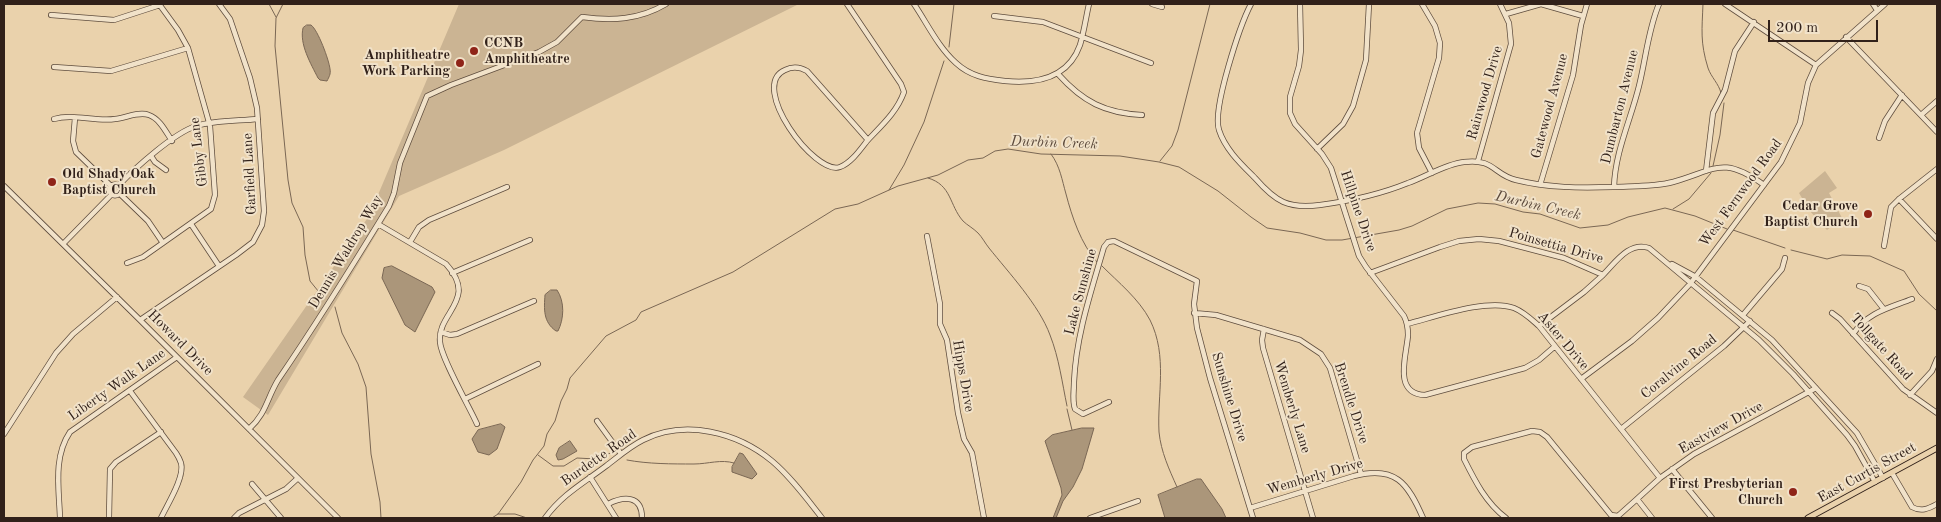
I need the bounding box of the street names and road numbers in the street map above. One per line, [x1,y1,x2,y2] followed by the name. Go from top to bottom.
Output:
[1464,44,1506,142] street label: Rainwood Drive
[1598,48,1642,166] street label: Dumbarton Avenue
[1528,52,1572,160] street label: Gatewood Avenue
[186,116,212,188] street label: Gibby Lane
[239,133,261,215] street label: Garfield Lane
[1696,136,1786,250] street label: West Fernwood Road
[1336,168,1380,254] street label: Hillpine Drive
[305,192,387,312] street label: Dennis Waldrop Way
[1507,224,1605,268] street label: Poinsettia Drive
[1061,247,1101,337] street label: Lake Sunshine
[144,307,216,379] street label: Howard Drive
[1534,308,1592,374] street label: Aster Drive
[1846,310,1916,384] street label: Tollgate Road
[1638,331,1720,403] street label: Coralvine Road
[948,339,978,413] street label: Hipps Drive
[65,345,169,425] street label: Liberty Walk Lane
[1207,350,1251,444] street label: Sunshine Drive
[1270,359,1314,455] street label: Wemberly Lane
[1330,360,1372,446] street label: Brendle Drive
[1676,398,1766,458] street label: Eastview Drive
[558,426,640,490] street label: Burdette Road
[1815,439,1919,507] street label: East Curtis Street
[1265,455,1365,499] street label: Wemberly Drive

